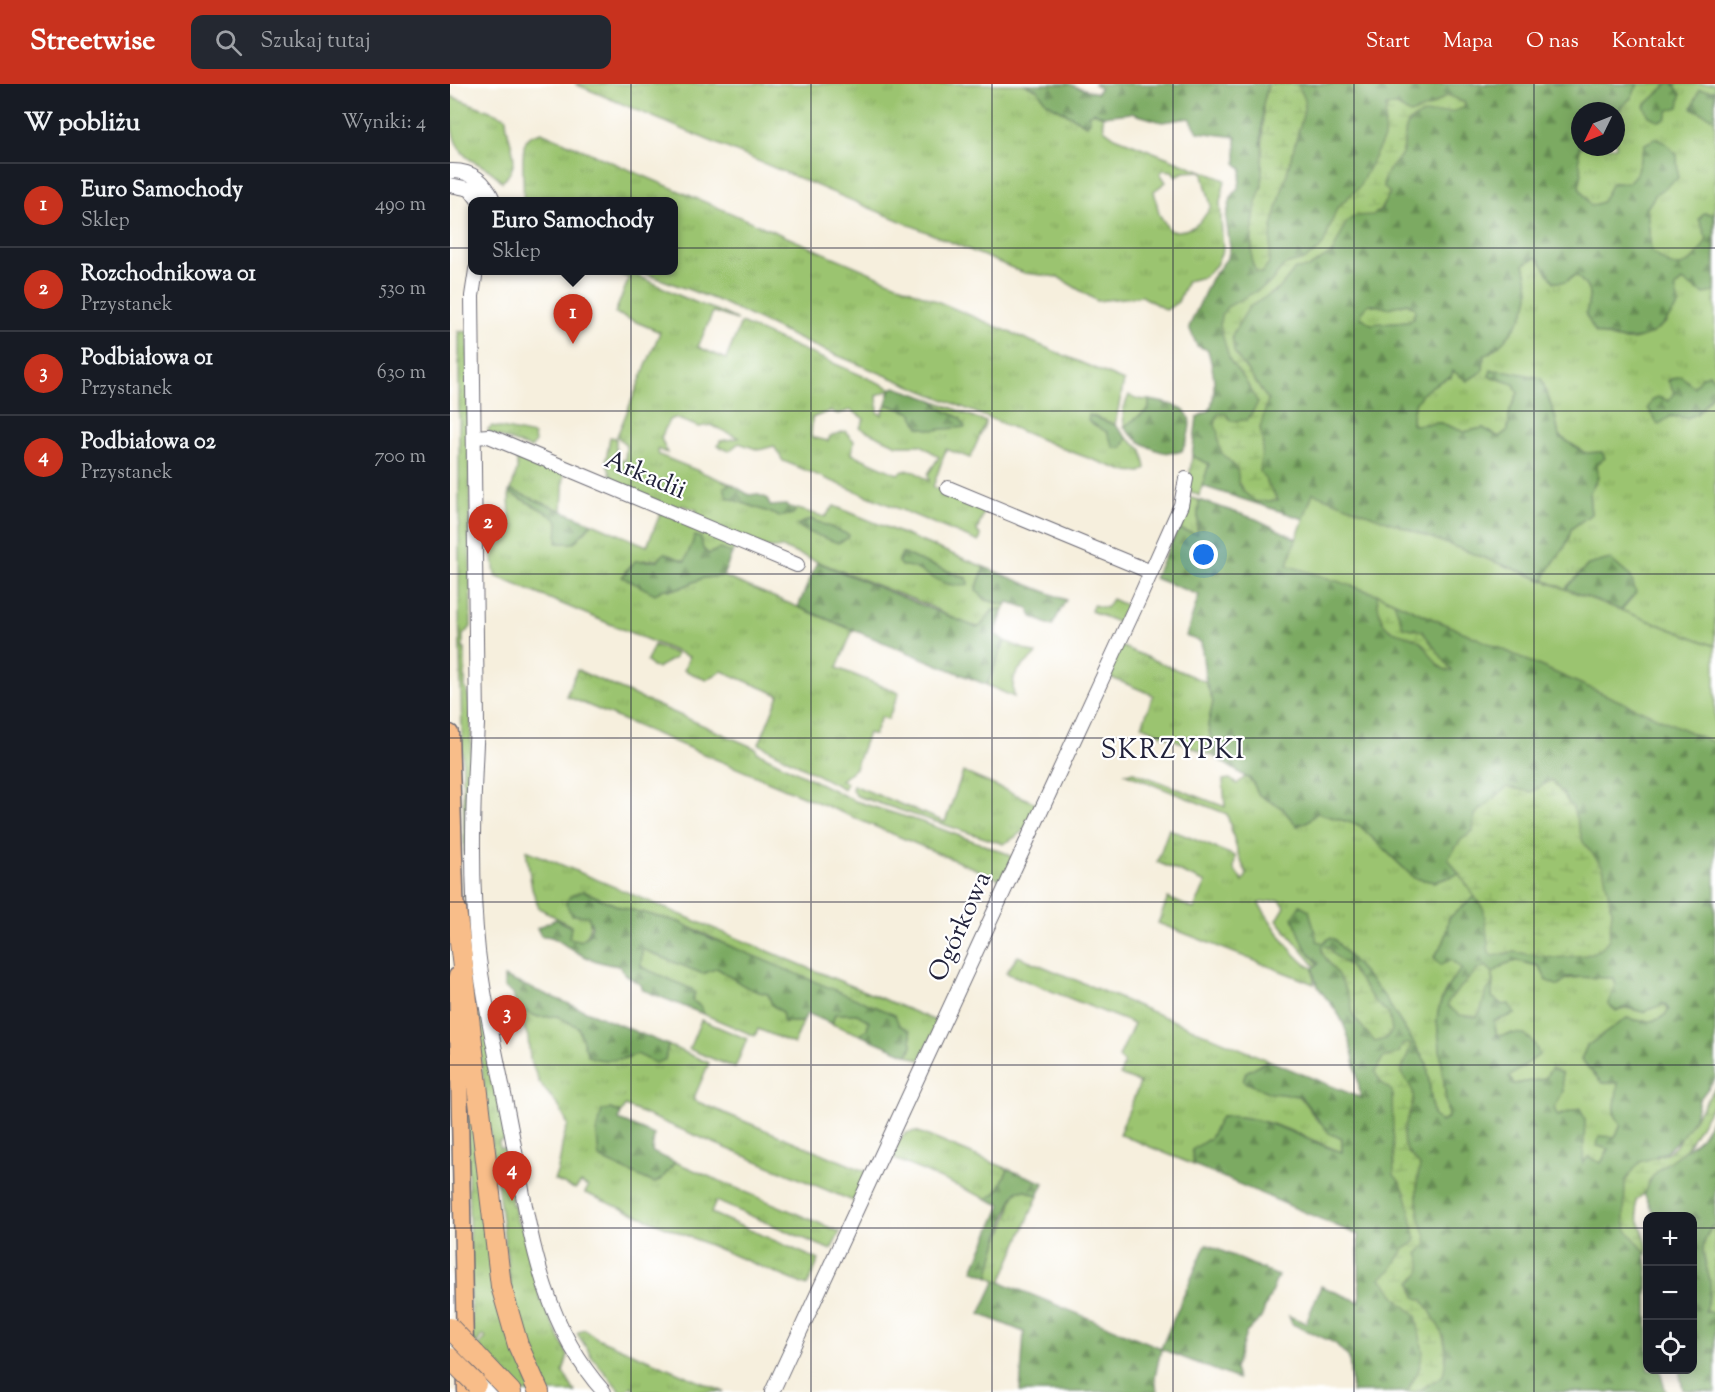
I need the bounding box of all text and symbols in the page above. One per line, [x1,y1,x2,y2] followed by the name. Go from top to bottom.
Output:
[191,15,611,69] search box
[30,22,155,62] text: Streetwise
[212,26,245,59] icon: search
[260,26,371,58] text: Szukaj tutaj
[1366,27,1410,57] text: Start
[1443,27,1493,57] text: Mapa
[1526,27,1579,57] text: O nas
[1612,27,1685,57] text: Kontakt
[1571,102,1625,156] north arrow
[24,105,140,142] text: W pobliżu
[341,109,426,138] text: Wyniki: 4
[81,175,243,207] text: Euro Samochody
[40,191,47,220] text: 1
[375,191,426,220] text: 490 m
[468,197,678,275] popup
[492,206,654,238] text: Euro Samochody
[81,207,130,236] text: Sklep
[492,238,541,267] text: Sklep
[81,259,256,291] text: Rozchodnikowa 01
[39,275,48,304] text: 2
[380,275,426,304] text: 530 m
[81,291,173,320] text: Przystanek
[554,294,592,344] pin: 1
[81,343,213,375] text: Podbiałowa 01
[39,359,48,388] text: 3
[377,359,426,388] text: 630 m
[81,375,173,404] text: Przystanek
[81,427,216,459] text: Podbiałowa 02
[598,442,692,510] street label: Arkadii
[38,443,49,472] text: 4
[374,443,426,472] text: 700 m
[81,459,173,488] text: Przystanek
[468,504,507,554] pin: 2
[1189,540,1218,569] your location
[1100,732,1246,771] district label: SKRZYPKI
[920,866,1002,988] street label: Ogórkowa
[488,996,526,1045] pin: 3
[492,1152,532,1201] pin: 4
[1643,1212,1697,1374] map controls
[1643,1212,1697,1266] button: +
[1643,1266,1697,1320] button: −
[1643,1320,1697,1374] button: locate

